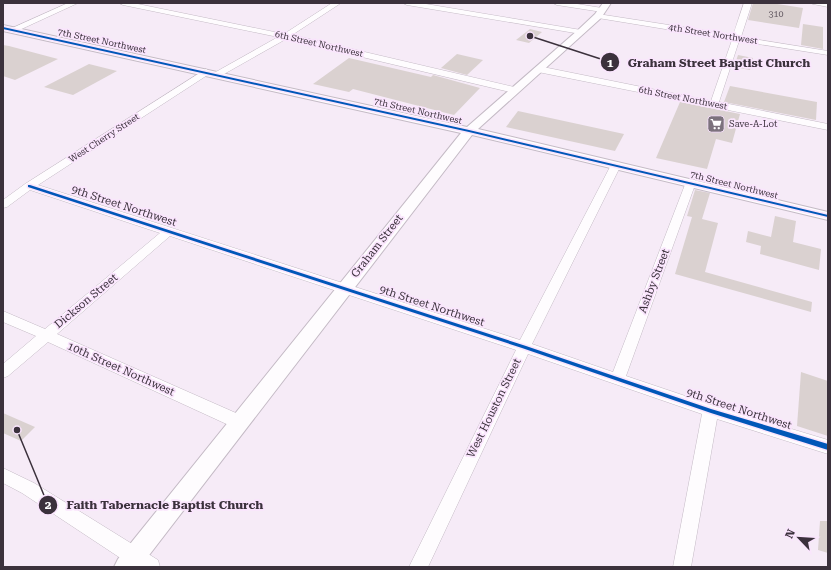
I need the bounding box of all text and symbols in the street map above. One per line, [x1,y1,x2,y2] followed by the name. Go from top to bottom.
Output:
[768,9,784,19] house number: 310
[668,22,759,46] street label: 4th Street Northwest
[57,27,148,55] street label: 7th Street Northwest
[274,29,365,59] street label: 6th Street Northwest
[600,50,819,74] callout: Graham Street Baptist Church
[607,56,614,70] text: 1
[628,56,810,70] text: Graham Street Baptist Church
[638,85,729,112] street label: 6th Street Northwest
[373,96,464,126] street label: 7th Street Northwest
[67,111,142,164] street label: West Cherry Street
[706,114,726,134] supermarket icon: Save-A-Lot
[729,119,778,129] place label: Save-A-Lot
[689,169,779,201] street label: 7th Street Northwest
[70,183,178,229] street label: 9th Street Northwest
[348,212,406,280] street label: Graham Street
[636,247,672,315] street label: Ashby Street
[52,271,120,331] street label: Dickson Street
[378,283,486,329] street label: 9th Street Northwest
[65,339,177,399] street label: 10th Street Northwest
[464,356,524,460] street label: West Houston Street
[685,386,793,432] street label: 9th Street Northwest
[38,493,271,517] callout: Faith Tabernacle Baptist Church
[45,498,52,512] text: 2
[67,498,263,512] text: Faith Tabernacle Baptist Church
[779,518,819,558] north arrow
[783,527,798,541] text: N

